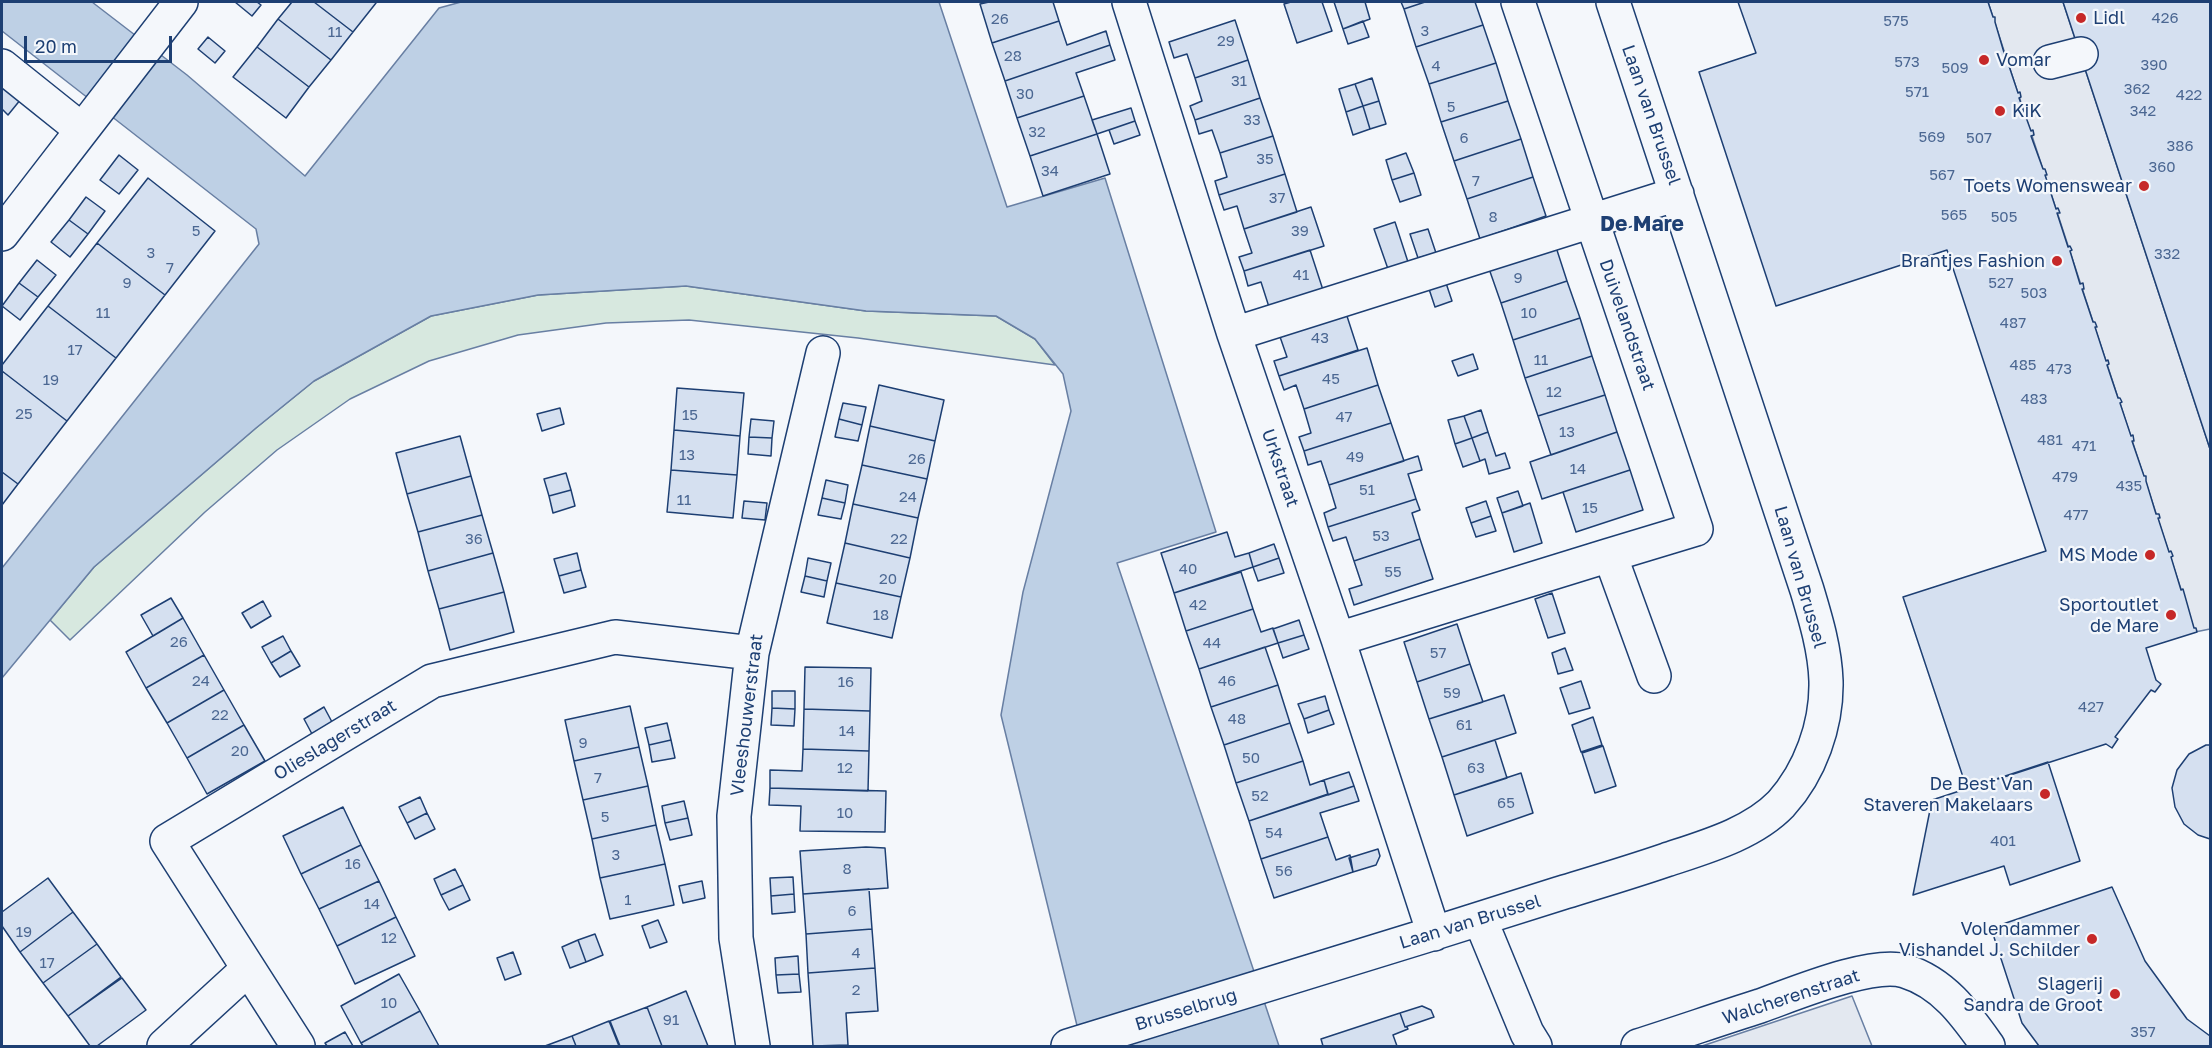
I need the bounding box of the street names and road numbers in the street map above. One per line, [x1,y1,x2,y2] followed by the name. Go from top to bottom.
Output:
[1617,42,1685,188] street label: Laan van Brussel
[1594,256,1660,394] street label: Duivelandstraat
[1257,426,1303,510] street label: Urkstraat
[1769,503,1831,651] street label: Laan van Brussel
[726,632,768,798] street label: Vleeshouwerstraat
[270,695,400,785] street label: Olieslagerstraat
[1397,890,1543,954] street label: Laan van Brussel
[1720,965,1862,1029] street label: Walcherenstraat
[1132,984,1240,1036] street label: Brusselbrug

